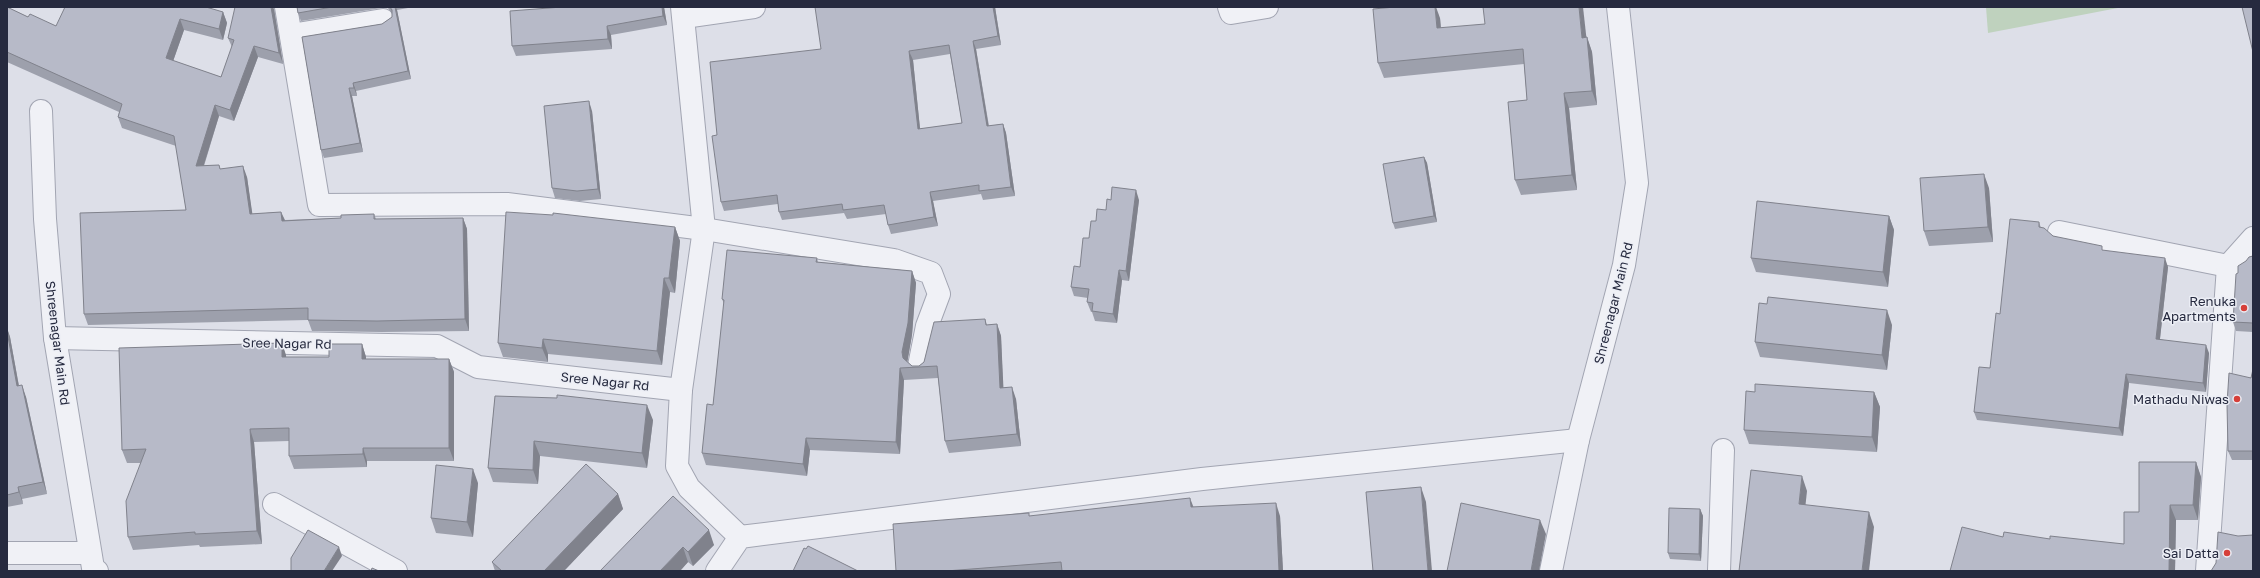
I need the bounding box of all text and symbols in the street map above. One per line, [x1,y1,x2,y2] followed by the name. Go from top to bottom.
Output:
[1590,240,1636,366] street label: Shreenagar Main Rd
[42,280,74,406] street label: Shreenagar Main Rd
[2162,293,2236,324] place label: Renuka Apartments
[2239,303,2249,313] marker: Renuka Apartments
[242,334,332,352] street label: Sree Nagar Rd
[560,368,650,394] street label: Sree Nagar Rd
[2133,391,2229,407] place label: Mathadu Niwas
[2232,394,2242,404] marker: Mathadu Niwas
[2163,545,2219,561] place label: Sai Datta
[2222,548,2232,558] marker: Sai Datta

